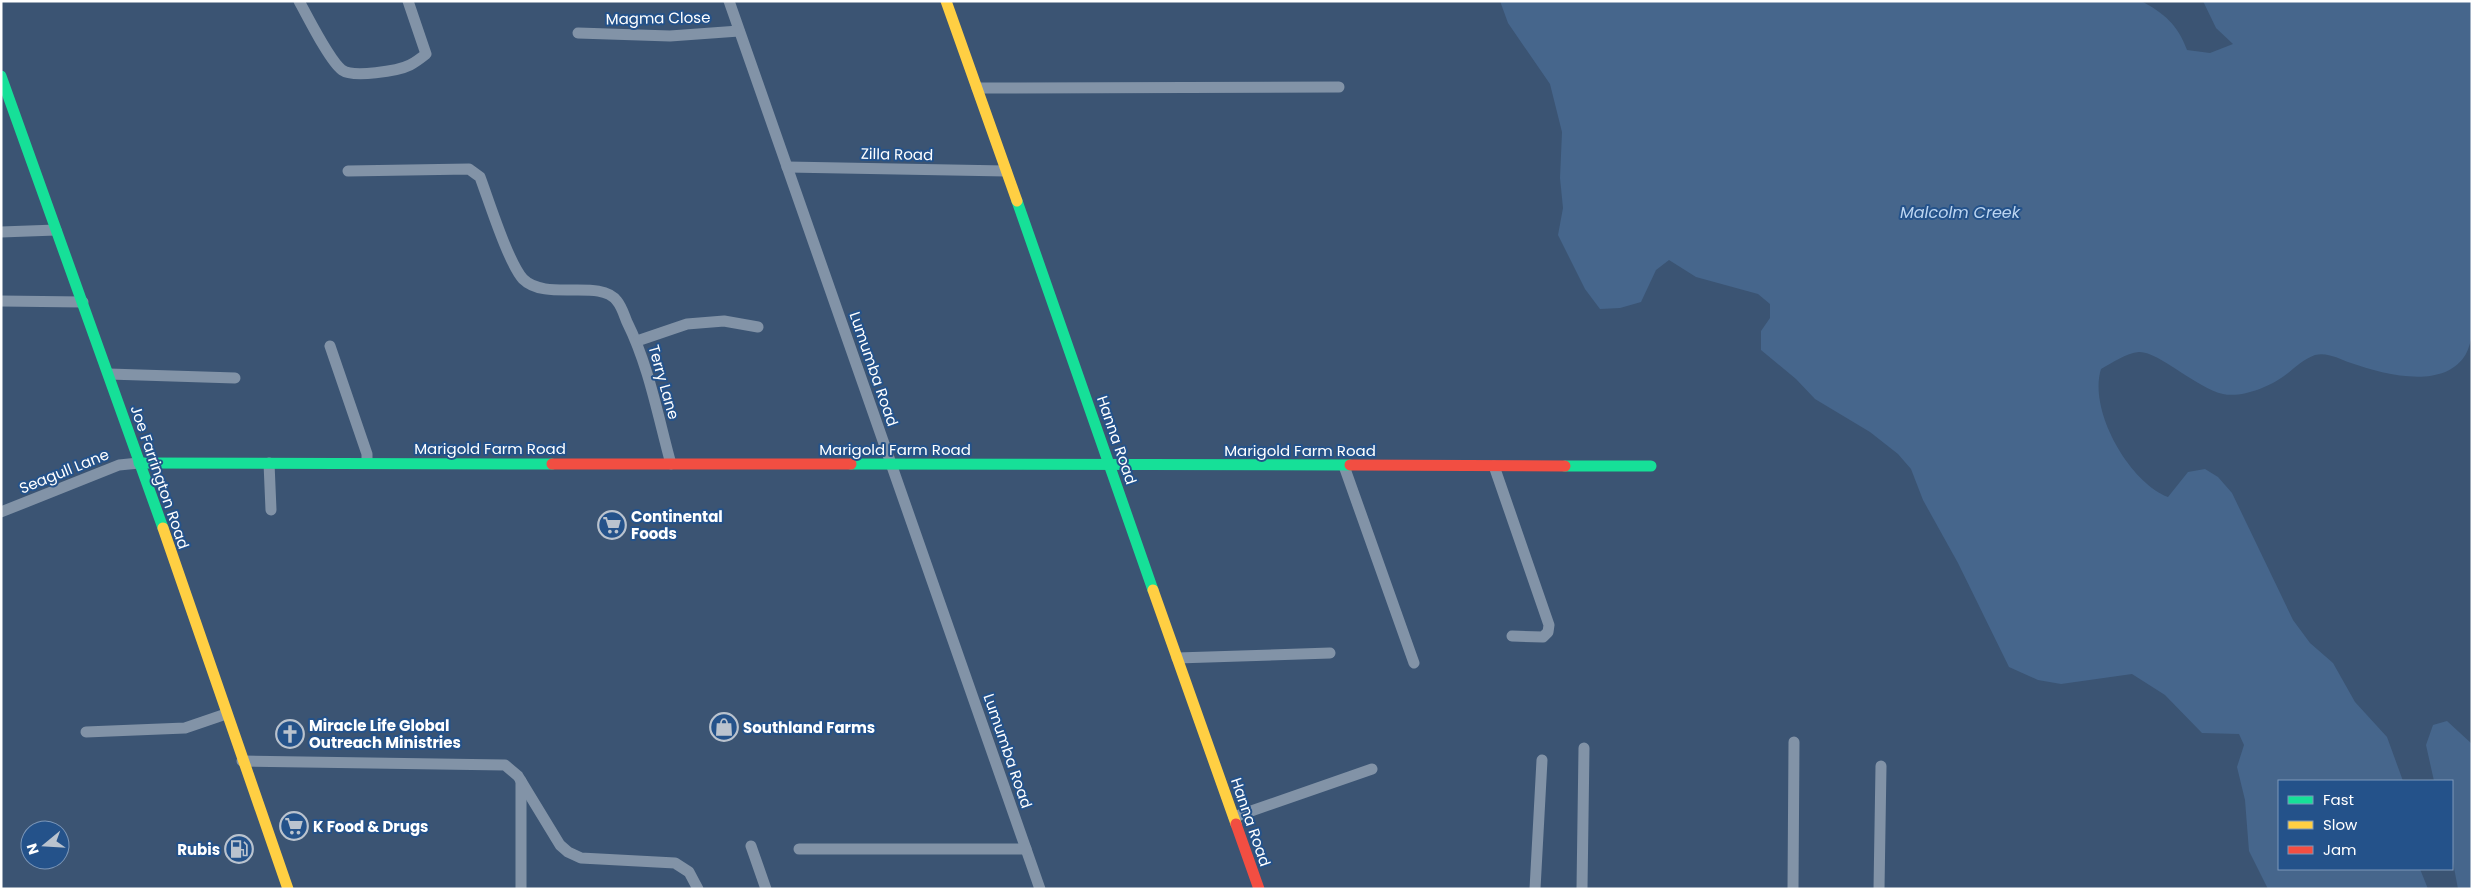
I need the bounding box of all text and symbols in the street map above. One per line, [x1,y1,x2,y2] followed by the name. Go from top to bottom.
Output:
[605,7,711,29] street label: Magma Close
[861,143,933,165] street label: Zilla Road
[1900,201,2021,224] water label: Malcolm Creek
[845,309,903,429] street label: Lumumba Road
[643,342,685,422] street label: Terry Lane
[1092,393,1142,487] street label: Hanna Road
[126,402,194,552] street label: Joe Farrington Road
[414,438,566,459] street label: Marigold Farm Road
[819,439,971,460] street label: Marigold Farm Road
[1224,440,1376,461] street label: Marigold Farm Road
[16,443,112,499] street label: Seagull Lane
[631,506,723,544] place label: Continental Foods
[597,510,627,540] supermarket icon: Continental Foods
[979,691,1037,811] street label: Lumumba Road
[709,712,739,742] shop icon: Southland Farms
[309,715,461,753] place label: Miracle Life Global Outreach Ministries
[743,717,875,738] place label: Southland Farms
[275,719,305,749] church icon: Miracle Life Global Outreach Ministries
[1226,775,1276,869] street label: Hanna Road
[2278,780,2453,870] legend
[2323,789,2354,810] text: Fast
[279,811,309,841] supermarket icon: K Food & Drugs
[2323,814,2358,835] text: Slow
[313,816,428,837] place label: K Food & Drugs
[20,820,70,870] north arrow
[224,834,254,864] fuel station icon: Rubis
[177,839,220,860] place label: Rubis
[2323,839,2357,860] text: Jam
[21,841,44,857] text: N

